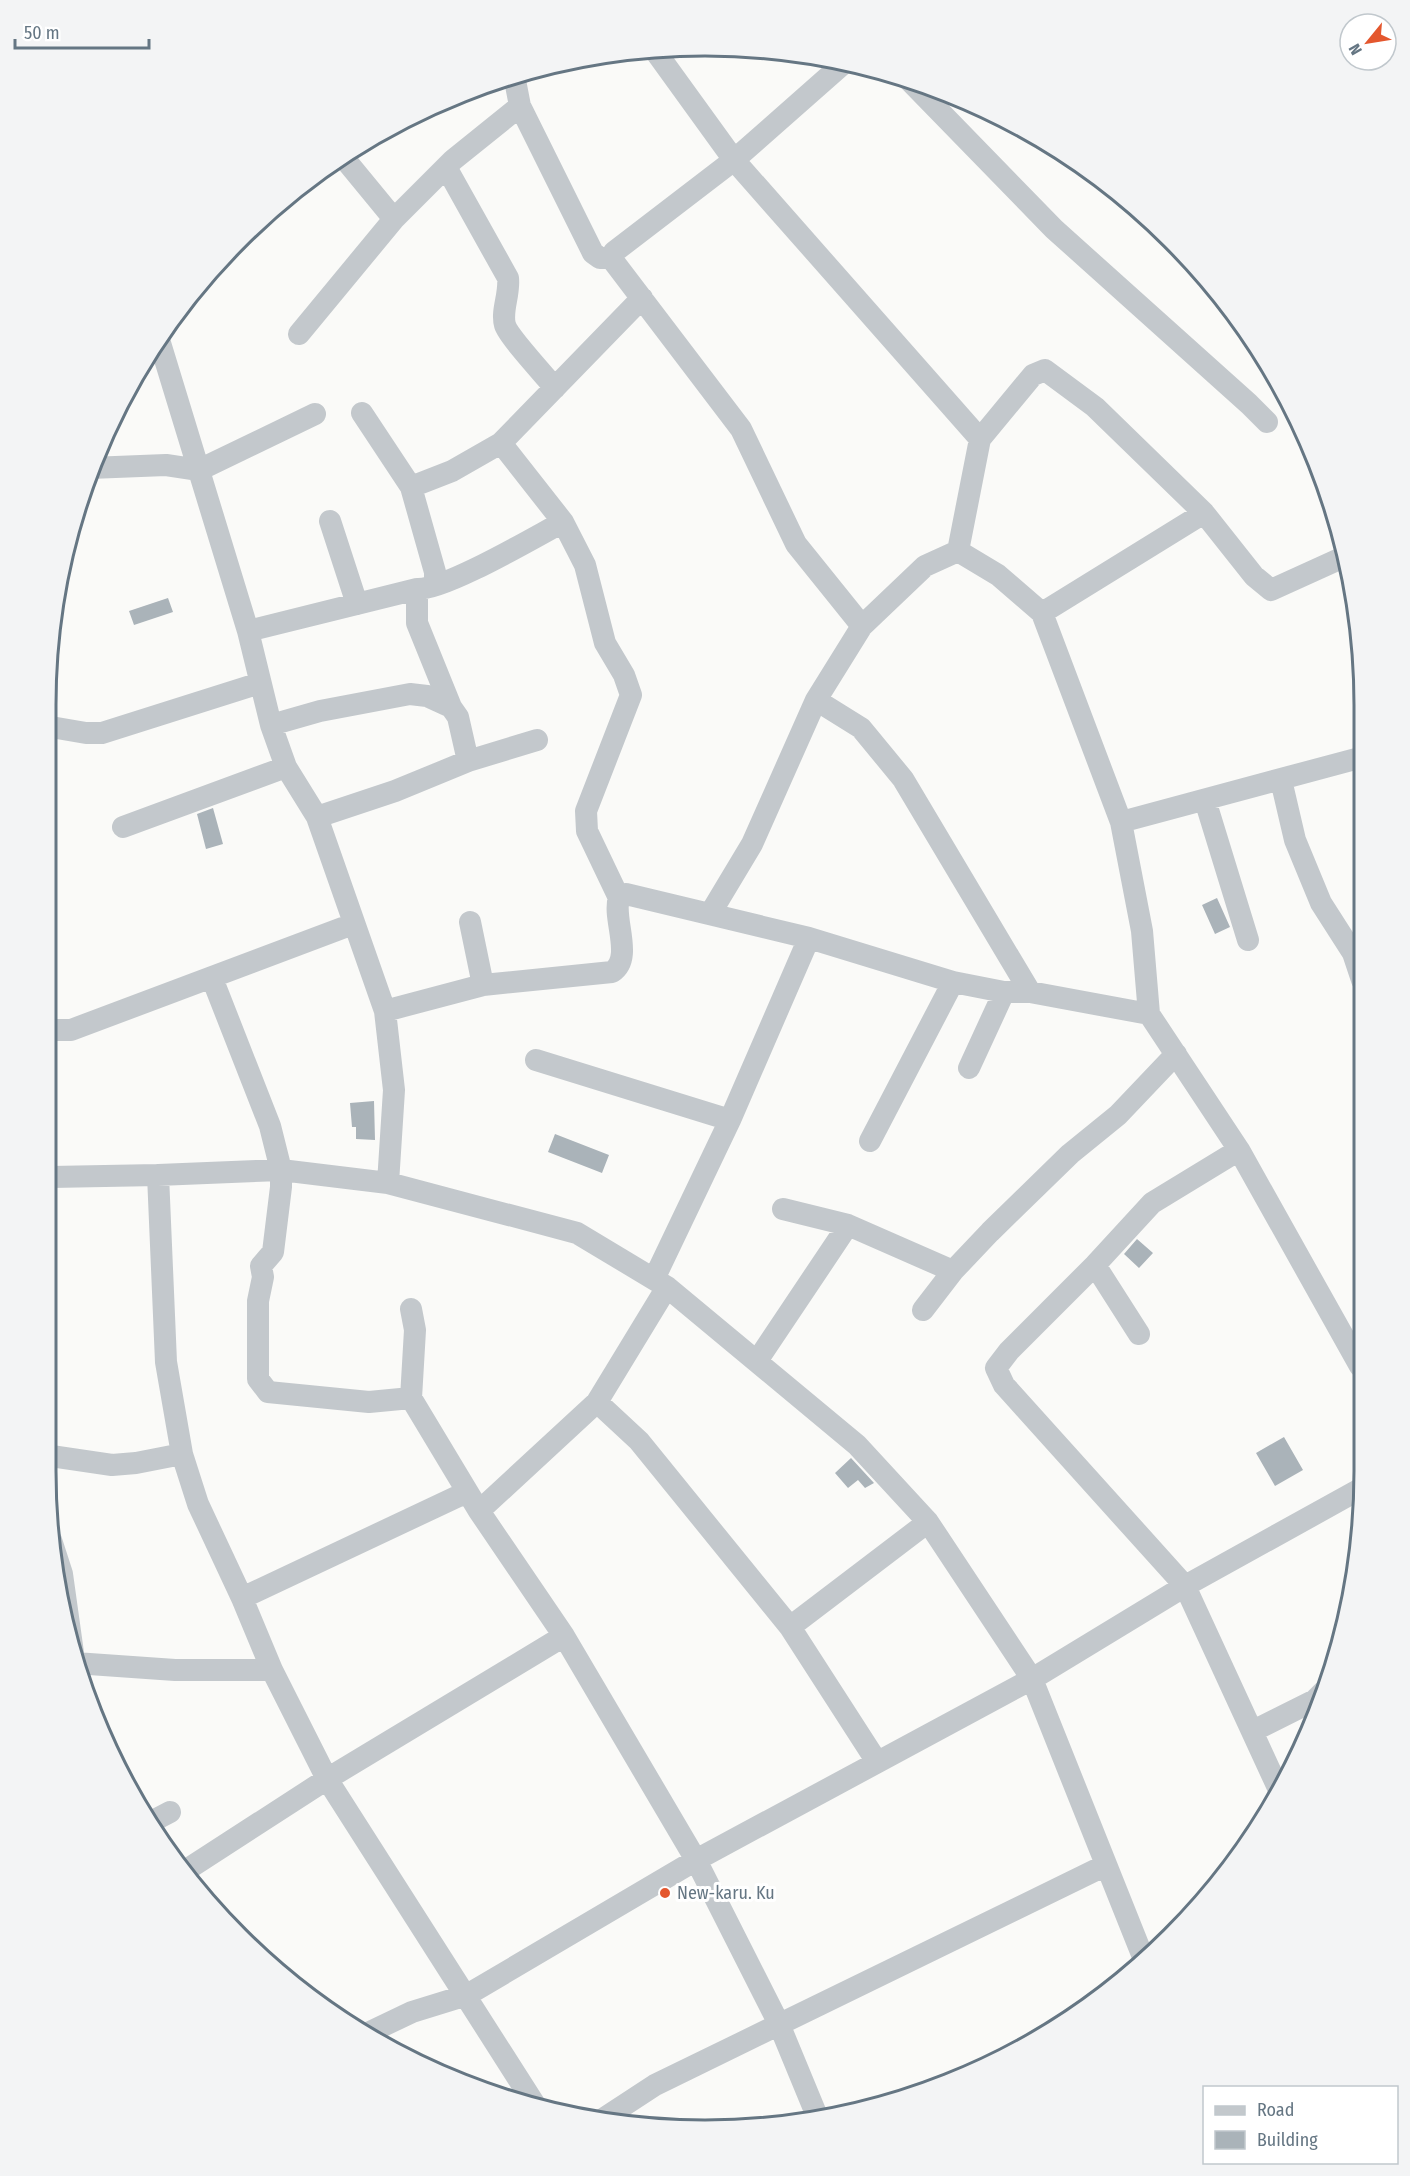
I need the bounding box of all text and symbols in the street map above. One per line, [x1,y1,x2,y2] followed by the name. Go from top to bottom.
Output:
[15,12,148,50] scale bar
[1338,12,1398,72] north arrow
[24,22,60,44] text: 50 m
[1345,40,1366,58] text: N
[677,1882,775,1904] place label: New-karu. Ku
[658,1886,672,1900] marker: New-karu. Ku
[1203,2086,1398,2164] legend
[1257,2099,1294,2121] text: Road
[1257,2129,1318,2151] text: Building

